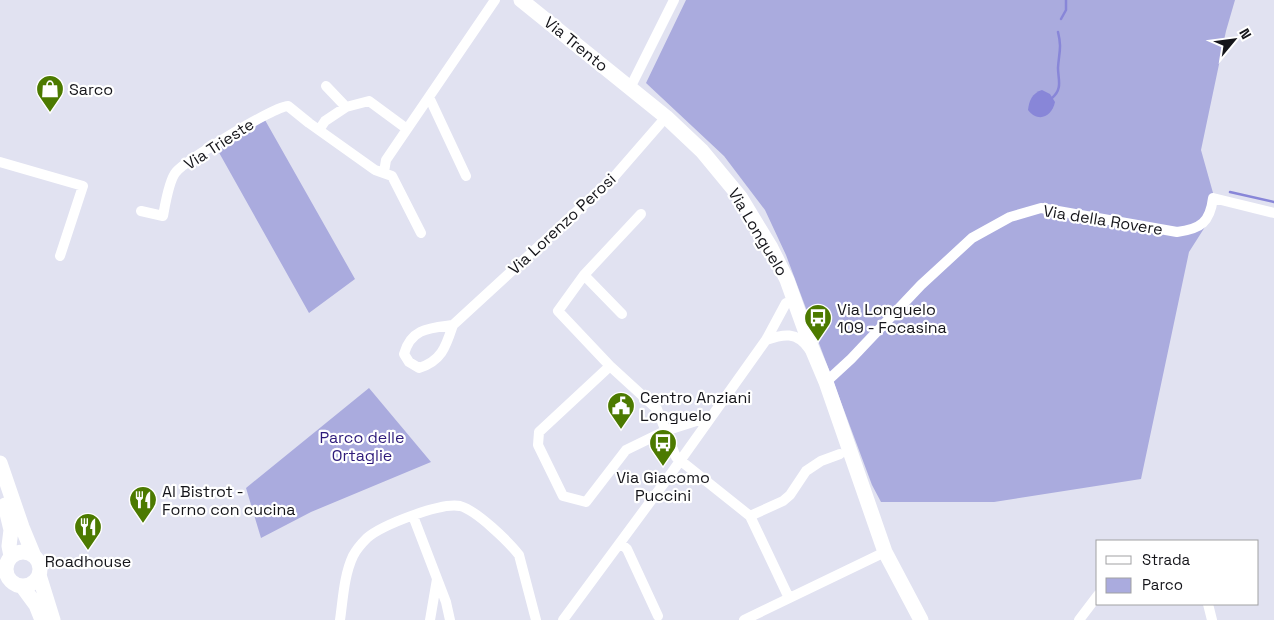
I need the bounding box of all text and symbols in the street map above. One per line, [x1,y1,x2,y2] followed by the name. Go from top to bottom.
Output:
[540,12,612,76] street label: Via Trento
[1209,15,1259,65] north arrow
[1235,25,1256,42] text: N
[35,74,65,113] shop icon: Sarco
[69,79,113,100] place label: Sarco
[180,114,258,174] street label: Via Trieste
[504,169,620,279] street label: Via Lorenzo Perosi
[724,184,792,280] street label: Via Longuelo
[1042,200,1164,240] street label: Via della Rovere
[837,299,947,338] place label: Via Longuelo 109 - Focasina
[803,303,833,342] bus stop icon: Via Longuelo 109 - Focasina
[640,387,751,426] place label: Centro Anziani Longuelo
[606,391,636,430] public building icon: Centro Anziani Longuelo
[319,427,405,466] park label: Parco delle Ortaglie
[648,428,678,467] bus stop icon: Via Giacomo Puccini
[616,467,710,506] place label: Via Giacomo Puccini
[162,481,296,520] place label: Al Bistrot - Forno con cucina
[128,485,158,524] restaurant icon: Al Bistrot - Forno con cucina
[73,512,103,551] restaurant icon: Roadhouse
[1096,540,1259,605] legend
[1142,550,1191,569] text: Strada
[45,551,131,572] place label: Roadhouse
[1142,575,1183,594] text: Parco

